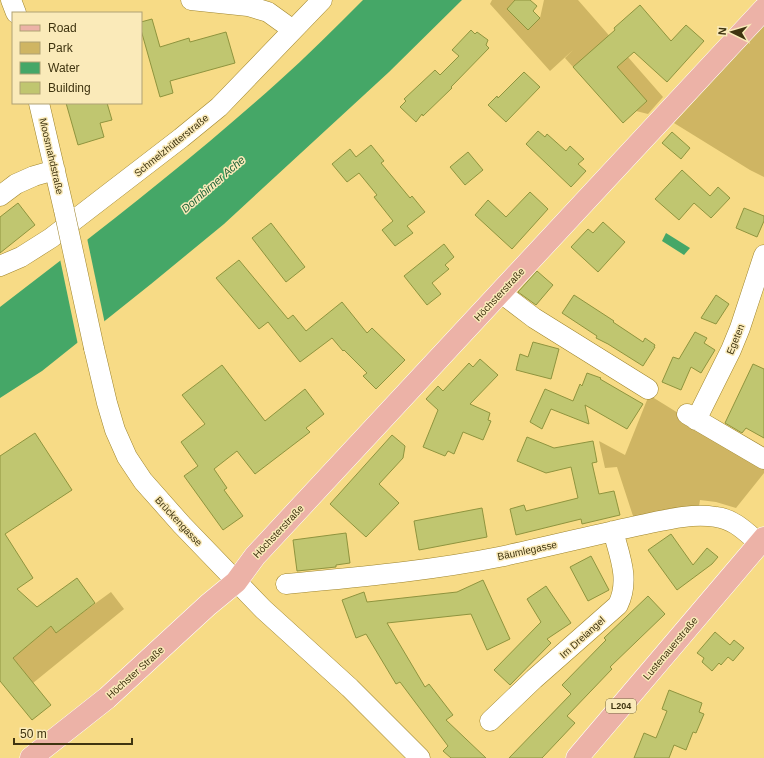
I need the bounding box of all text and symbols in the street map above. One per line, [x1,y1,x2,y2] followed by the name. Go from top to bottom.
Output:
[12,12,142,104] legend
[712,12,752,52] north arrow
[48,21,77,35] text: Road
[716,27,728,36] text: N
[48,41,74,55] text: Park
[48,61,80,75] text: Water
[48,81,91,95] text: Building
[132,112,211,179] street label: Schmelzhütterstraße
[37,117,66,196] street label: Moosmahdstraße
[179,153,247,215] water label: Dornbirner Ache
[472,265,527,323] street label: Höchsterstraße
[724,322,747,356] street label: Egeten
[153,494,205,549] street label: Brückengasse
[251,502,306,560] street label: Höchsterstraße
[496,539,558,562] street label: Bäumlegasse
[558,614,607,660] street label: Im Dreiangel
[641,614,700,682] street label: Lustenauerstraße
[105,644,166,701] street label: Höchster Straße
[606,699,636,713] road number: L204
[14,720,132,746] scale bar
[20,727,47,741] text: 50 m

